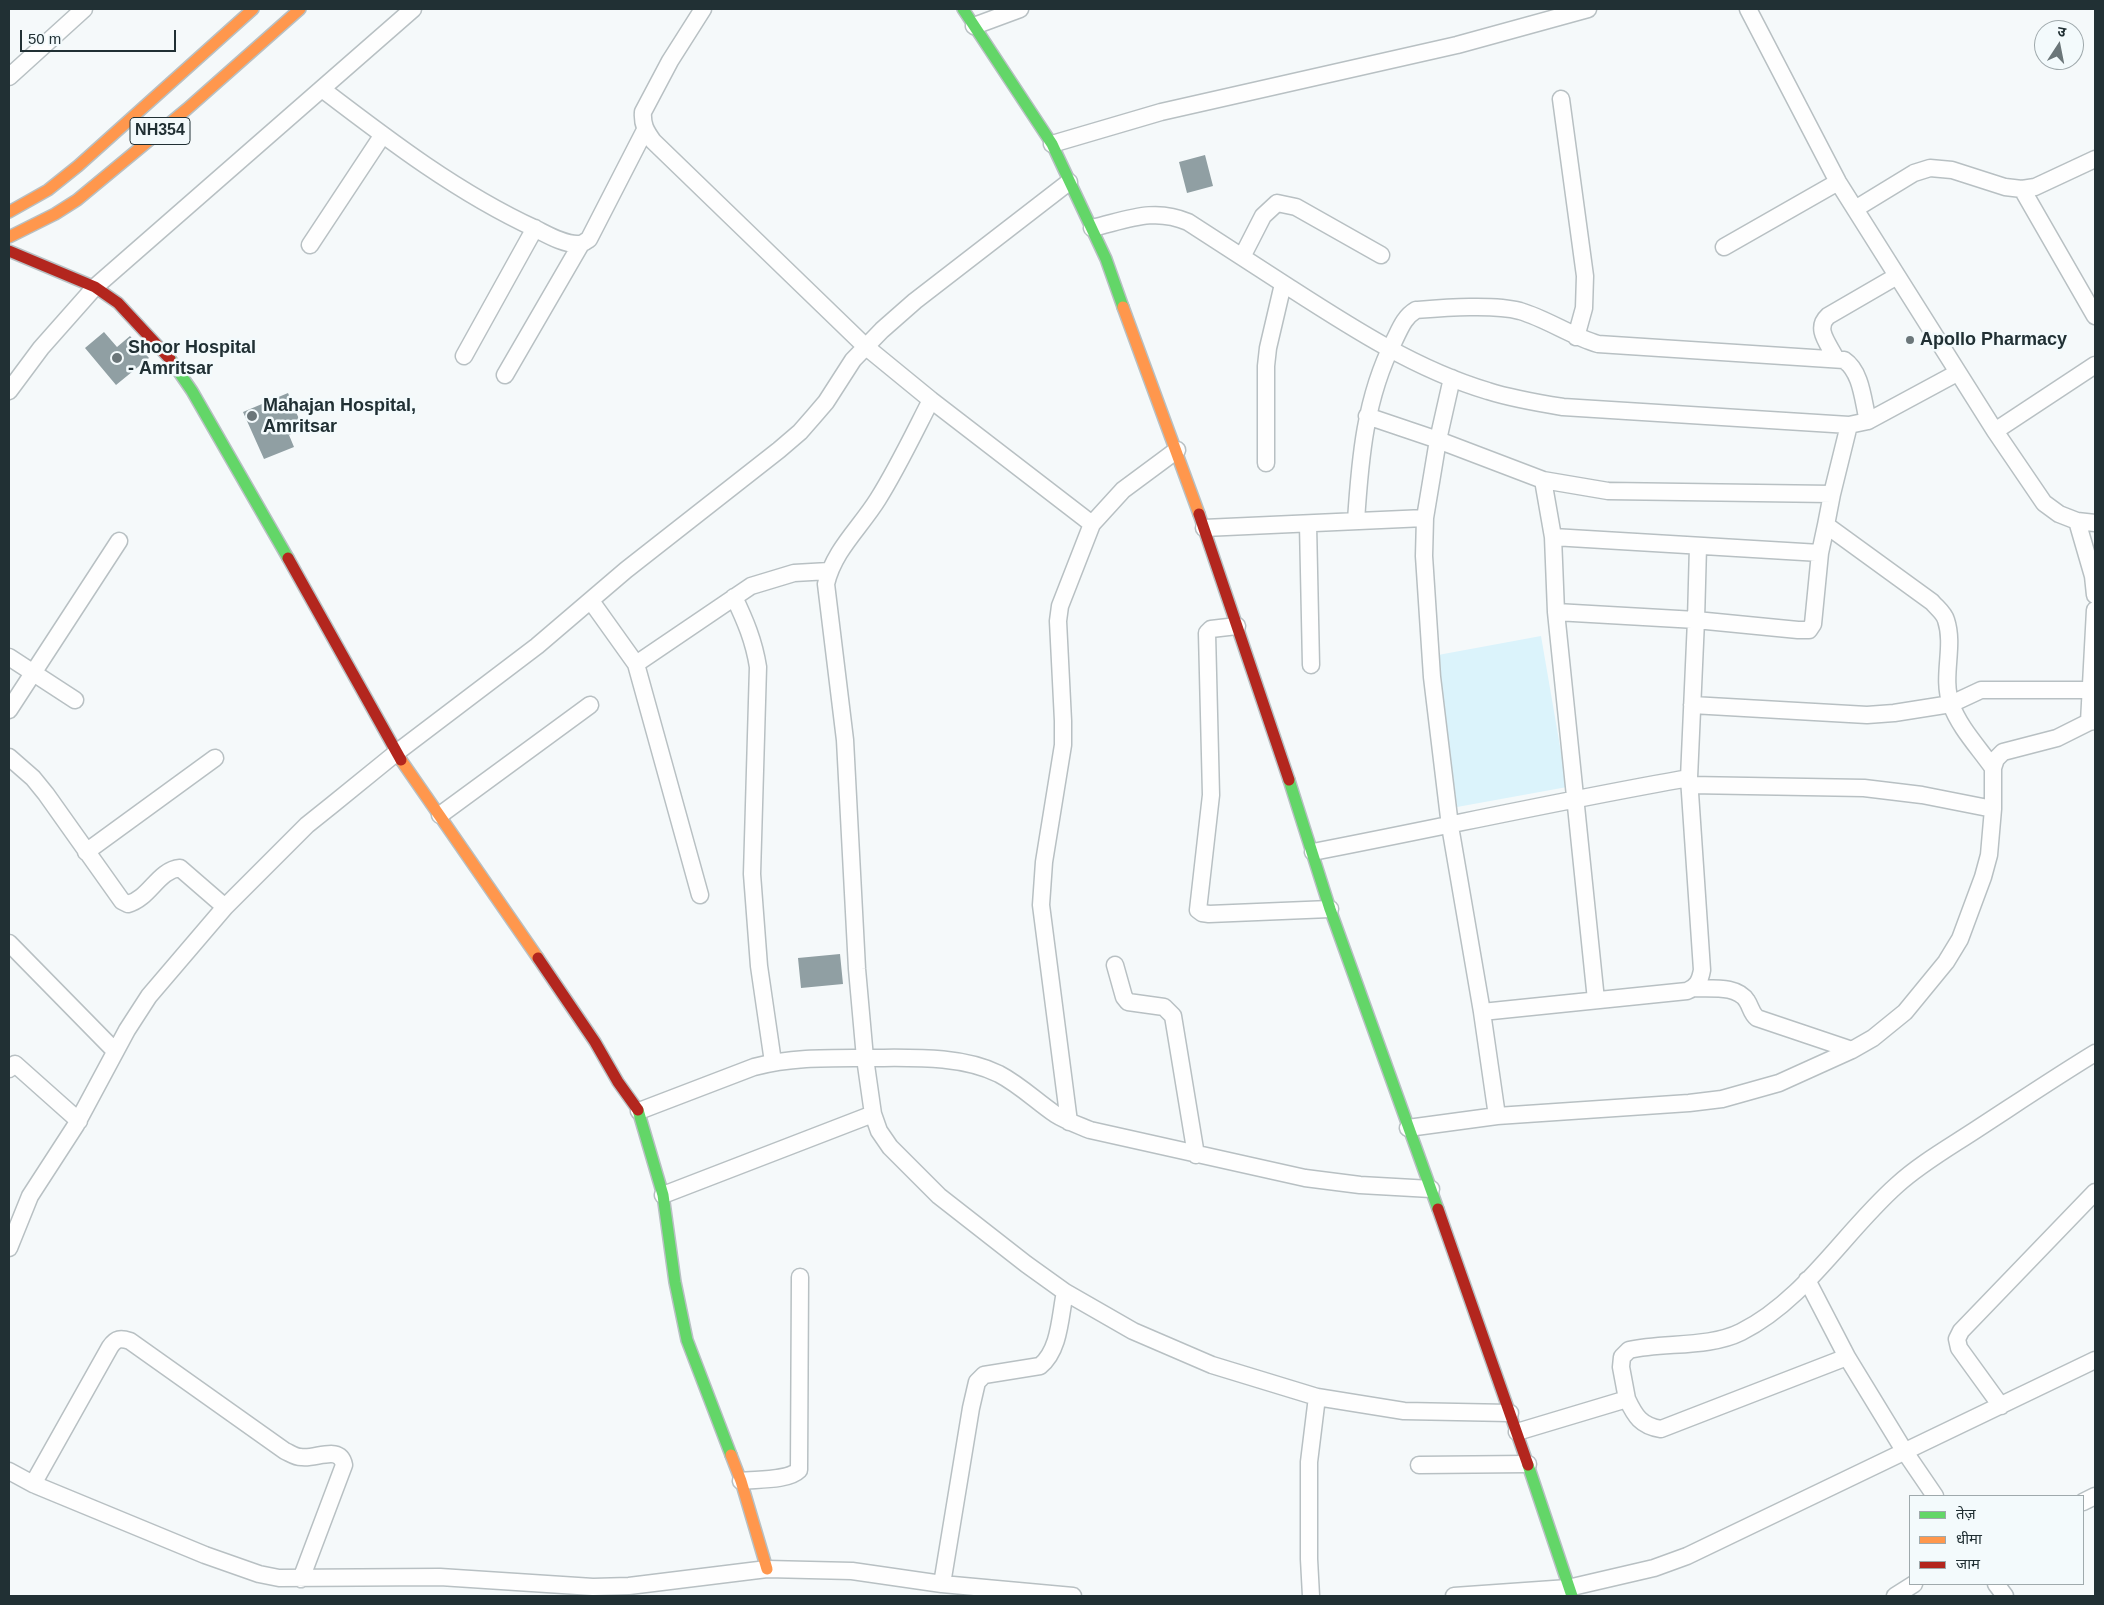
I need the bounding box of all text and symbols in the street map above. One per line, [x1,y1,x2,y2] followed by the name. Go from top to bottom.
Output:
[22,20,179,52] scale bar
[2034,20,2084,70] north arrow
[2056,23,2067,40] text: उ
[28,30,61,47] text: 50 m
[130,118,190,144] road number: NH354
[1920,329,2067,351] place label: Apollo Pharmacy
[1904,334,1916,346] marker: Apollo Pharmacy
[128,337,256,379] place label: Shoor Hospital - Amritsar
[110,351,124,365] marker: Shoor Hospital - Amritsar
[263,395,416,438] place label: Mahajan Hospital, Amritsar
[245,409,259,423] marker: Mahajan Hospital, Amritsar
[1909,1495,2084,1585] legend
[1956,1505,1976,1522] text: तेज़
[1956,1530,1982,1547] text: धीमा
[1956,1555,1980,1572] text: जाम

